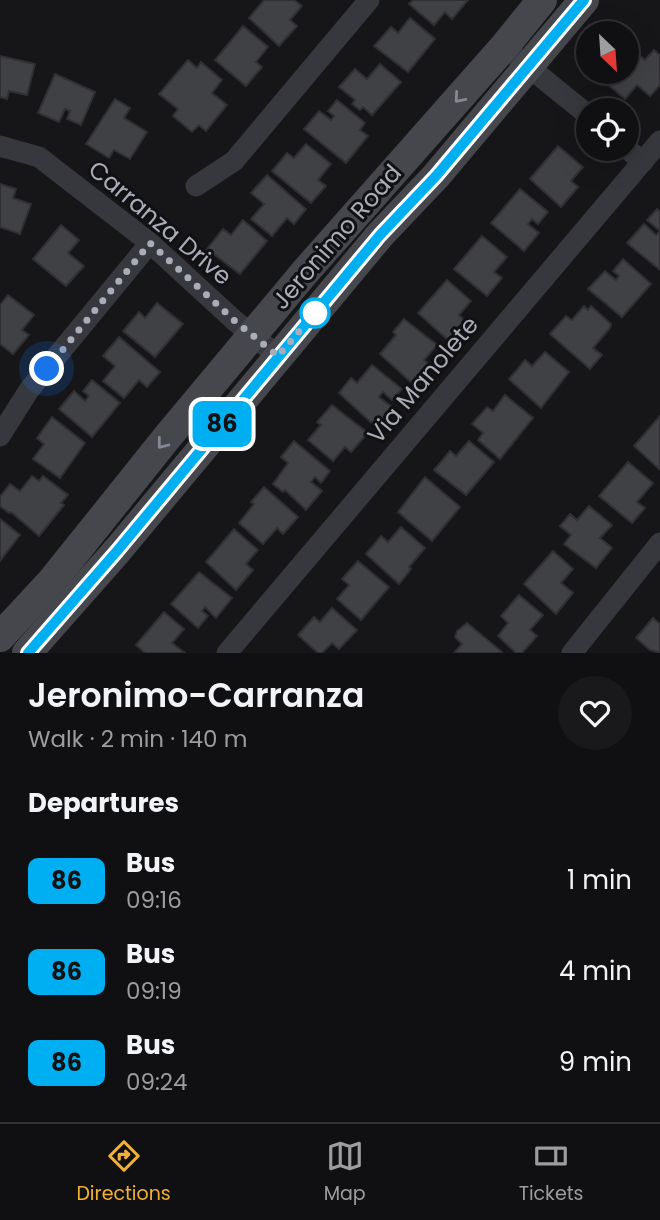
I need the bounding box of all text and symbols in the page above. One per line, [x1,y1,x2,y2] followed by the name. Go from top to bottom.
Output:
[576,21,639,84] north arrow
[576,21,639,161] map controls
[455,90,467,103] one-way arrow
[576,98,639,161] button: locate
[82,153,239,292] street label: Carranza Drive
[264,157,409,316] street label: Jeronimo Road
[300,298,330,328] unlabelled marker
[360,309,486,450] street label: Via Manolete
[29,351,64,386] your location
[190,401,254,447] line badge: 86
[207,407,237,440] text: 86
[158,436,171,449] one-way arrow
[28,672,364,719] text: Jeronimo-Carranza
[558,676,632,750] button: heart
[28,723,247,755] text: Walk · 2 min · 140 m
[28,785,179,821] text: Departures
[126,845,175,881] text: Bus
[567,862,632,898] text: 1 min
[51,864,82,897] text: 86
[126,884,182,916] text: 09:16
[126,936,175,972] text: Bus
[559,953,632,989] text: 4 min
[51,955,82,988] text: 86
[126,975,182,1007] text: 09:19
[126,1027,175,1063] text: Bus
[559,1044,632,1080] text: 9 min
[51,1046,82,1079] text: 86
[126,1066,188,1098] text: 09:24
[76,1137,171,1208] tab: Directions
[324,1137,366,1208] tab: Map
[519,1137,584,1208] tab: Tickets

